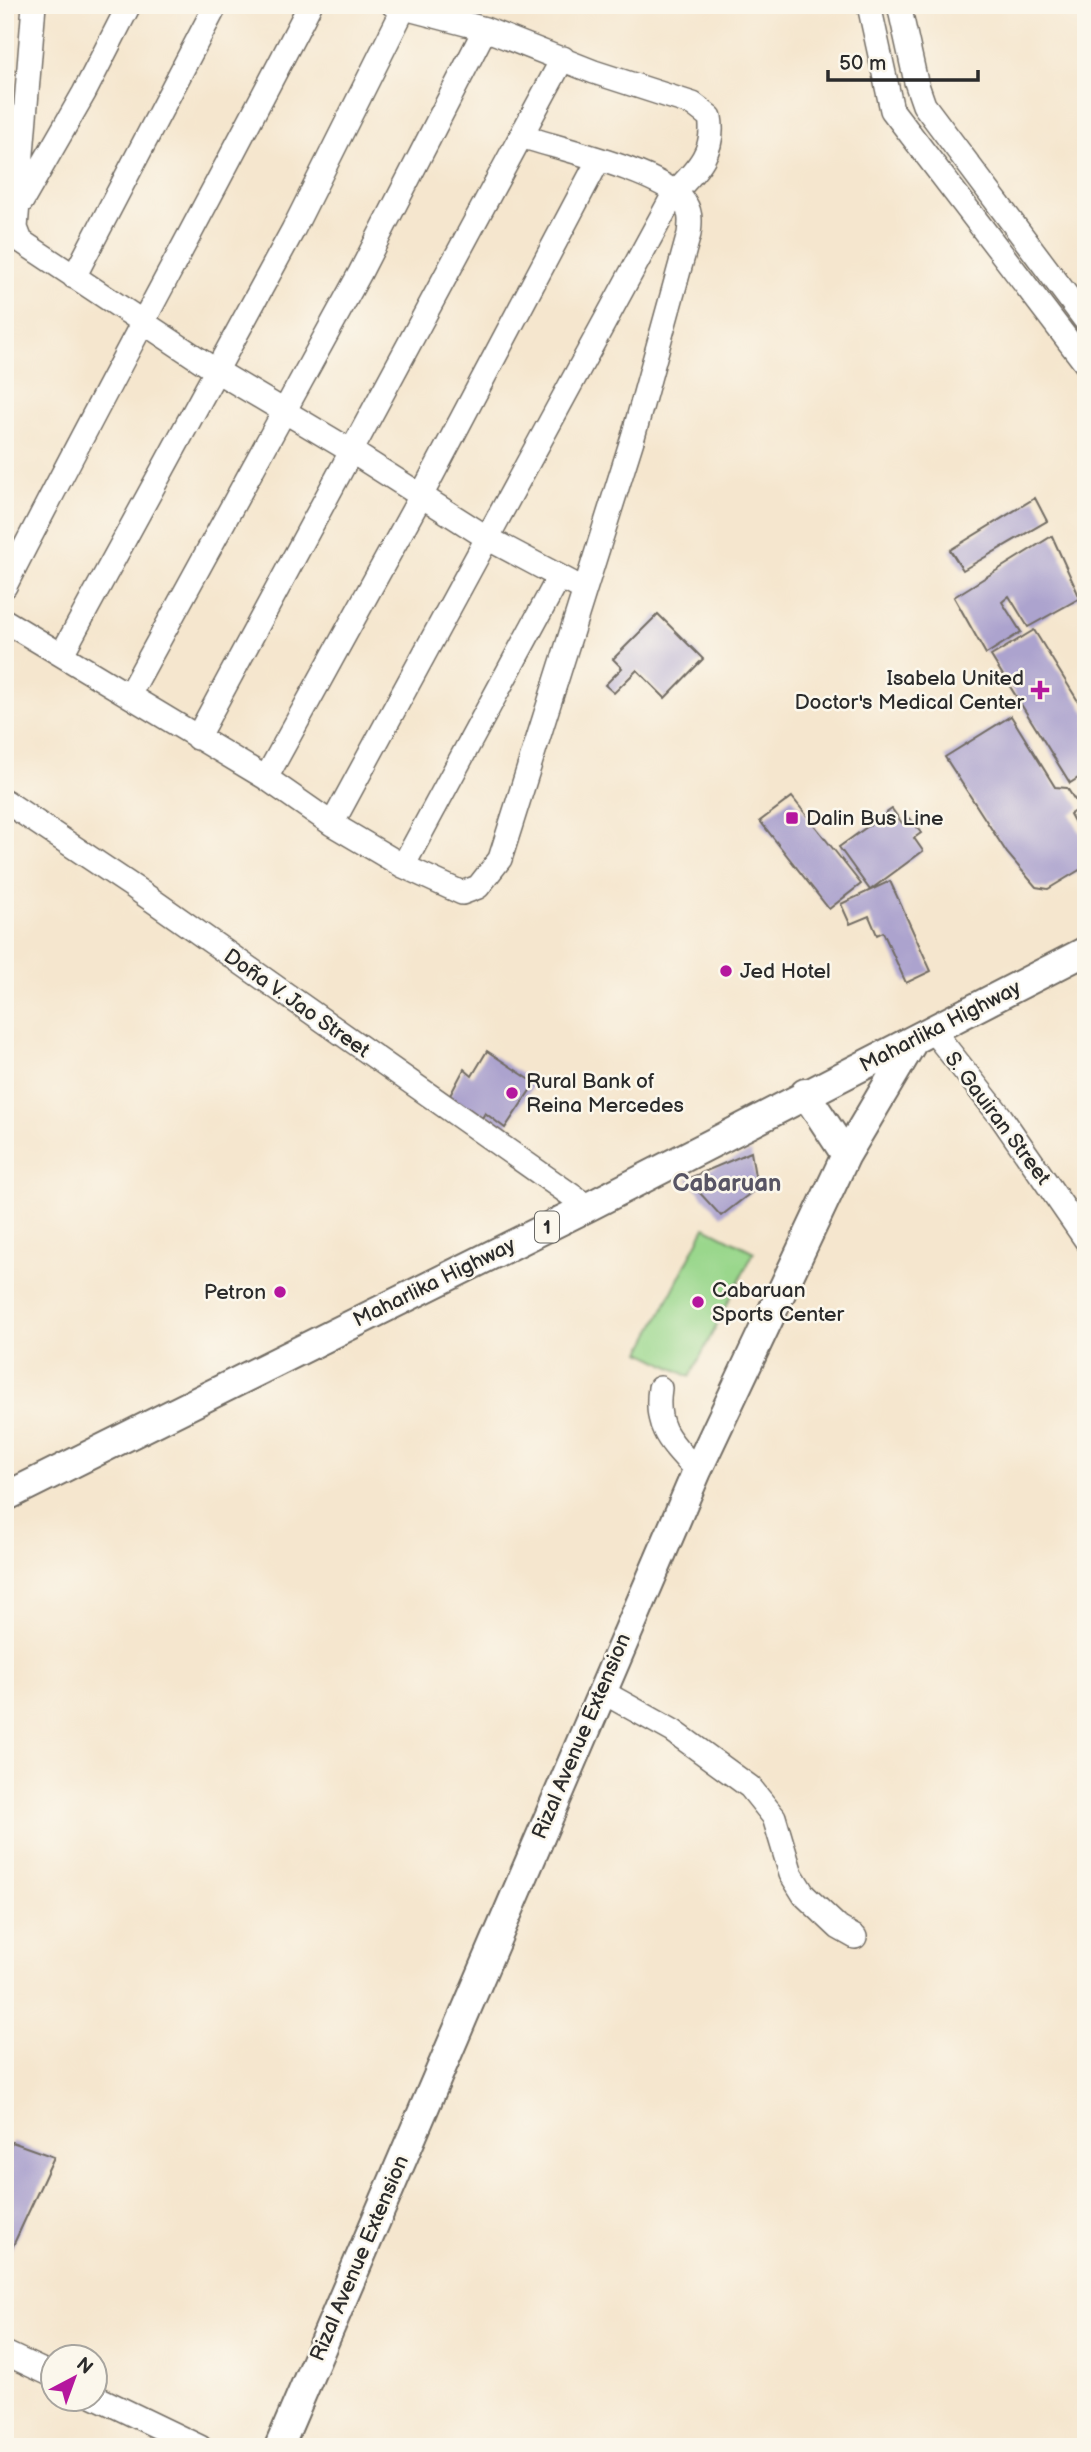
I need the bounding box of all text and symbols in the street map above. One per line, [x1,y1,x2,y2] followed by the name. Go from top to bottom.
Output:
[828,38,979,82] scale bar
[839,51,886,76] text: 50 m
[795,666,1024,715] place label: Isabela United Doctor's Medical Center
[1030,680,1050,700] marker: Isabela United Doctor's Medical Center
[806,806,943,831] place label: Dalin Bus Line
[784,810,800,826] marker: Dalin Bus Line
[219,944,375,1063] street label: Doña V. Jao Street
[740,959,831,984] place label: Jed Hotel
[718,963,734,979] marker: Jed Hotel
[856,975,1025,1078] street label: Maharlika Highway
[939,1047,1056,1190] street label: S. Gauiran Street
[526,1069,684,1118] place label: Rural Bank of Reina Mercedes
[504,1085,520,1101] marker: Rural Bank of Reina Mercedes
[673,1169,781,1198] district label: Cabaruan
[535,1212,559,1242] road number: 1
[349,1232,520,1333] street label: Maharlika Highway
[712,1278,844,1327] place label: Cabaruan Sports Center
[204,1280,266,1305] place label: Petron
[272,1284,288,1300] marker: Petron
[690,1294,706,1310] marker: Cabaruan Sports Center
[527,1630,636,1843] street label: Rizal Avenue Extension
[305,2152,414,2365] street label: Rizal Avenue Extension
[38,2344,108,2414] north arrow
[71,2353,97,2380] text: N

